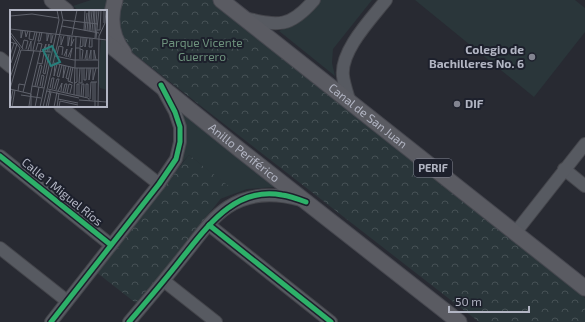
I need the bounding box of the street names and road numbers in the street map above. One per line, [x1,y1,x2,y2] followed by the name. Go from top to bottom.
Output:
[326,80,410,151] street label: Canal de San Juan
[206,120,283,185] street label: Anillo Periférico
[19,154,106,228] street label: Calle 1 Miguel Ríos
[414,159,452,177] road number: PERIF

